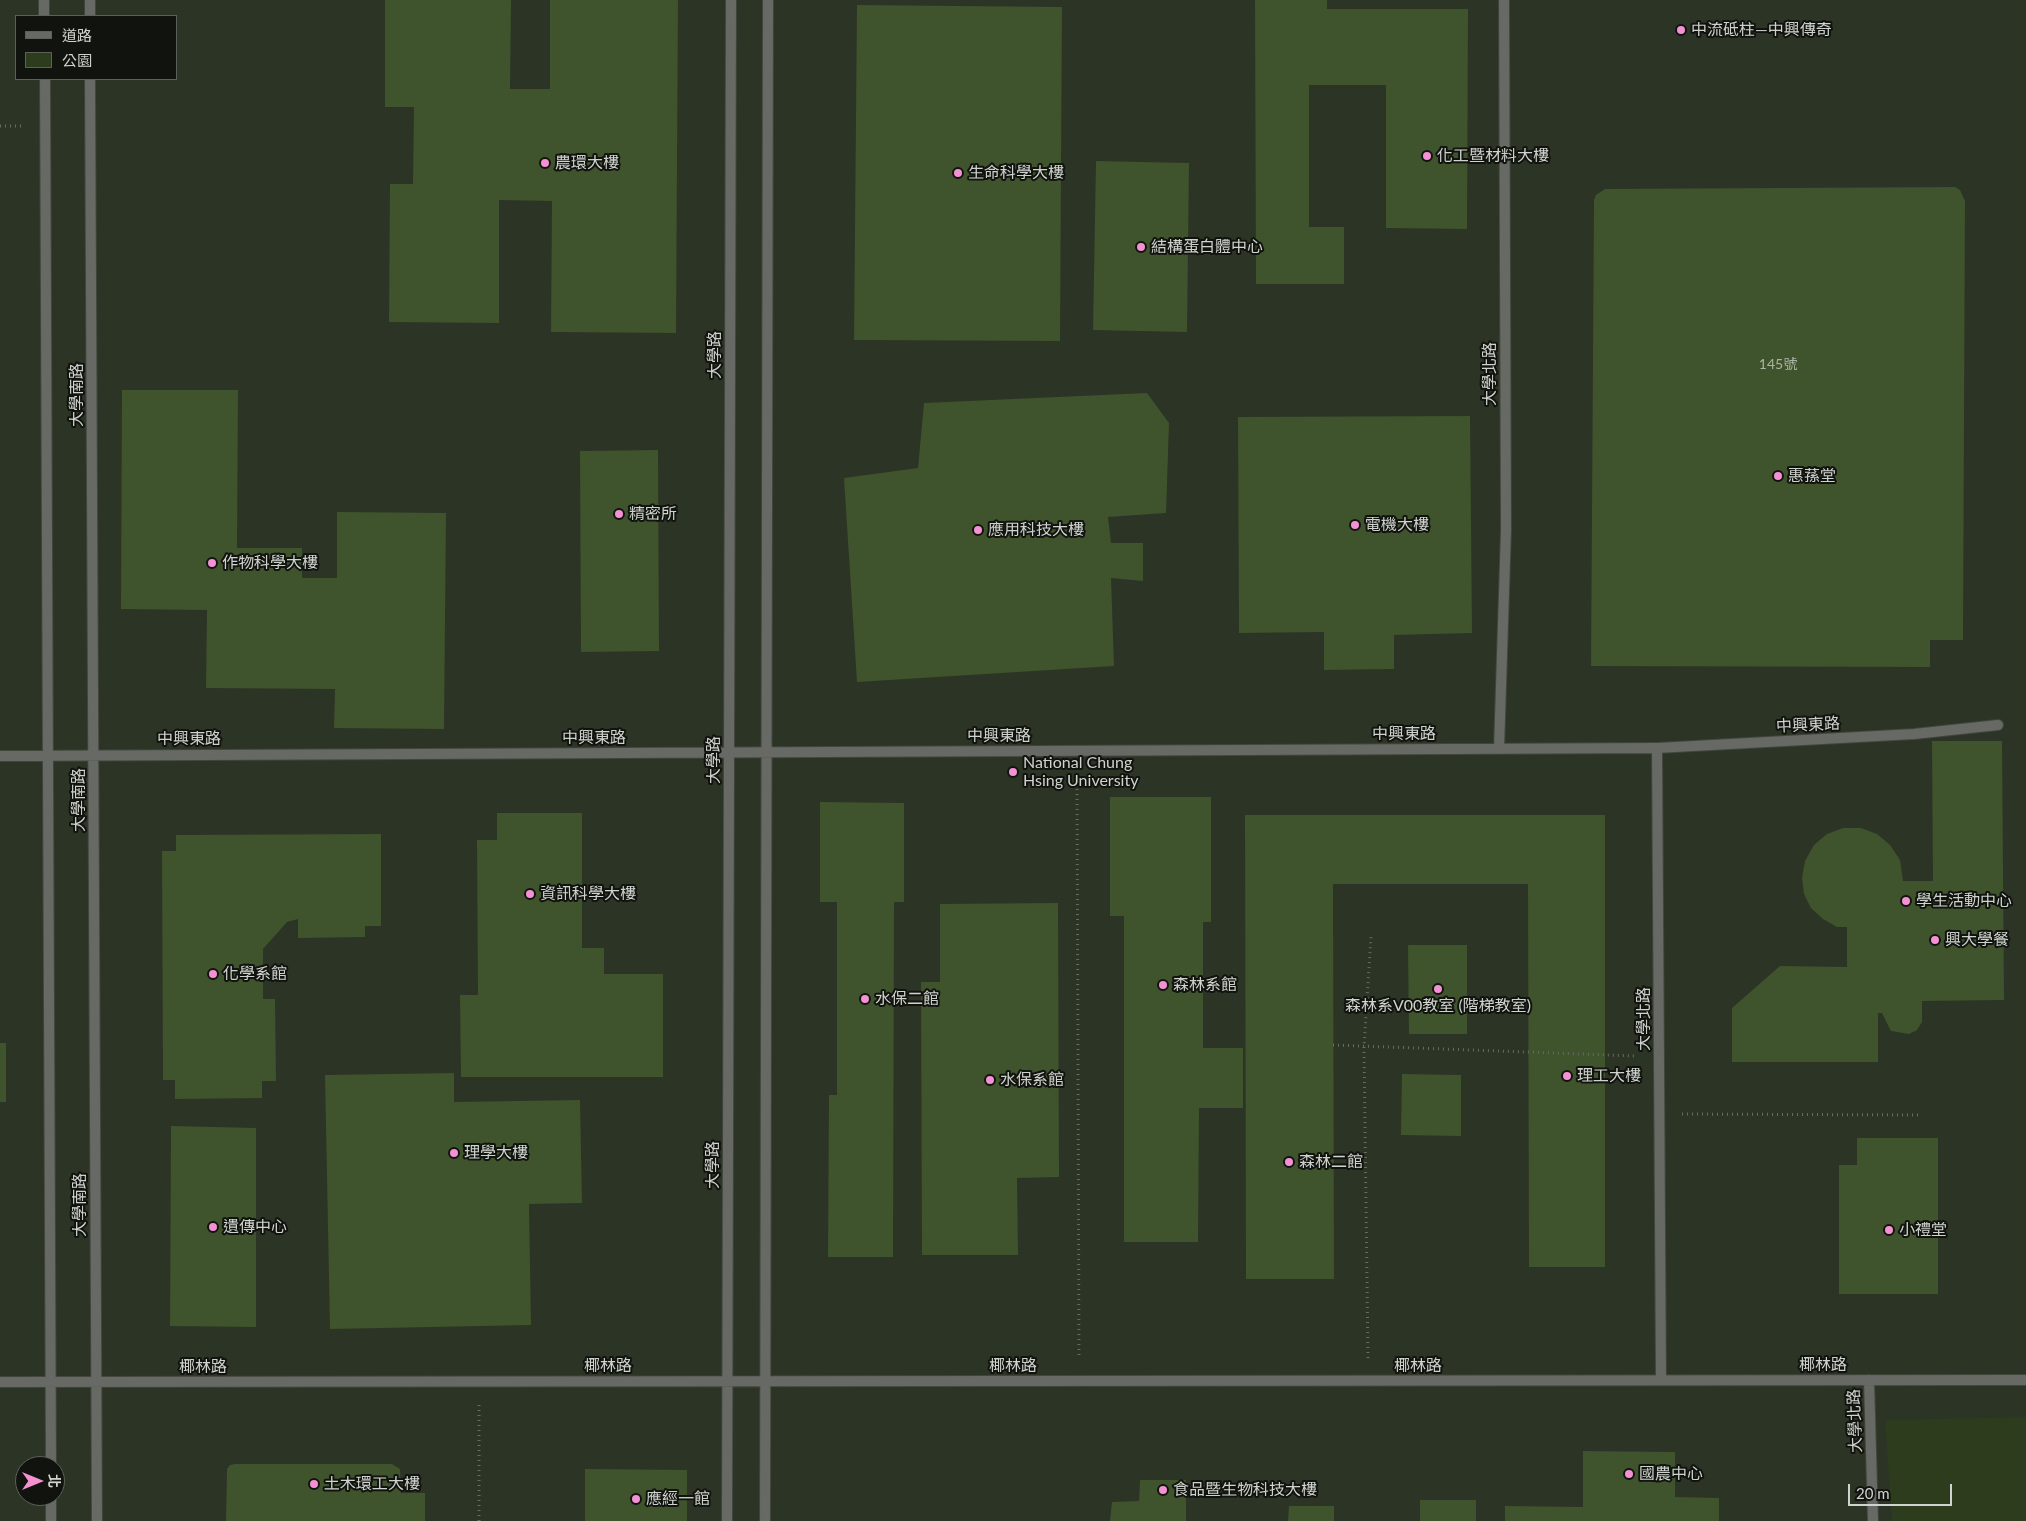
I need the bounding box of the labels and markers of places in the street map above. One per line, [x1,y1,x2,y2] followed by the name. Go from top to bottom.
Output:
[1691,20,1832,40] place label: 中流砥柱—中興傳奇
[1675,24,1687,36] marker: 中流砥柱—中興傳奇
[1437,146,1549,166] place label: 化工暨材料大樓
[1421,150,1433,162] marker: 化工暨材料大樓
[555,153,619,173] place label: 農環大樓
[539,157,551,169] marker: 農環大樓
[968,163,1064,183] place label: 生命科學大樓
[952,167,964,179] marker: 生命科學大樓
[1151,237,1263,257] place label: 結構蛋白體中心
[1135,241,1147,253] marker: 結構蛋白體中心
[1788,466,1836,486] place label: 惠蓀堂
[1772,470,1784,482] marker: 惠蓀堂
[629,504,677,524] place label: 精密所
[613,508,625,520] marker: 精密所
[1365,515,1429,535] place label: 電機大樓
[1349,519,1361,531] marker: 電機大樓
[988,520,1084,540] place label: 應用科技大樓
[972,524,984,536] marker: 應用科技大樓
[222,553,318,573] place label: 作物科學大樓
[206,557,218,569] marker: 作物科學大樓
[1023,753,1138,791] place label: National Chung Hsing University
[1007,766,1019,778] marker: National Chung Hsing University
[540,884,636,904] place label: 資訊科學大樓
[524,888,536,900] marker: 資訊科學大樓
[1916,891,2012,911] place label: 學生活動中心
[1900,895,1912,907] marker: 學生活動中心
[1945,930,2009,950] place label: 興大學餐
[1929,934,1941,946] marker: 興大學餐
[223,964,287,984] place label: 化學系館
[207,968,219,980] marker: 化學系館
[1173,975,1237,995] place label: 森林系館
[1157,979,1169,991] marker: 森林系館
[1432,983,1444,995] marker: 森林系V00教室 (階梯教室)
[875,989,939,1009] place label: 水保二館
[859,993,871,1005] marker: 水保二館
[1345,996,1531,1016] place label: 森林系V00教室 (階梯教室)
[1577,1066,1641,1086] place label: 理工大樓
[1000,1070,1064,1090] place label: 水保系館
[1561,1070,1573,1082] marker: 理工大樓
[984,1074,996,1086] marker: 水保系館
[464,1143,528,1163] place label: 理學大樓
[448,1147,460,1159] marker: 理學大樓
[1299,1152,1363,1172] place label: 森林二館
[1283,1156,1295,1168] marker: 森林二館
[223,1217,287,1237] place label: 遺傳中心
[1899,1220,1947,1240] place label: 小禮堂
[207,1221,219,1233] marker: 遺傳中心
[1883,1224,1895,1236] marker: 小禮堂
[1639,1464,1703,1484] place label: 國農中心
[1623,1468,1635,1480] marker: 國農中心
[324,1474,420,1494] place label: 土木環工大樓
[308,1478,320,1490] marker: 土木環工大樓
[1173,1480,1317,1500] place label: 食品暨生物科技大樓
[1157,1484,1169,1496] marker: 食品暨生物科技大樓
[646,1489,710,1509] place label: 應經一館
[630,1493,642,1505] marker: 應經一館

